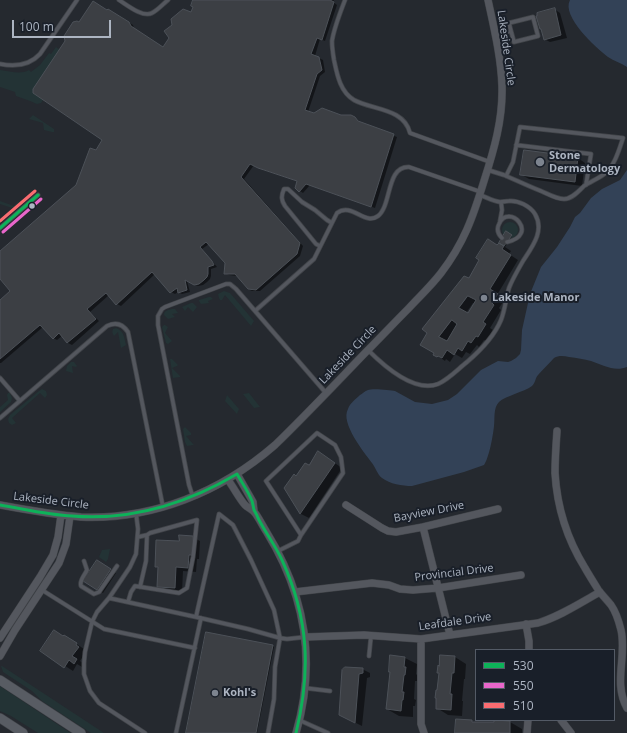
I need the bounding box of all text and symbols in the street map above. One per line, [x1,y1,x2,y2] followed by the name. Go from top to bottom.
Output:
[494,9,518,87] street label: Lakeside Circle
[14,12,113,38] scale bar
[19,18,54,35] text: 100 m
[549,149,620,175] place label: Stone Dermatology
[534,156,546,168] marker: Stone Dermatology
[27,201,37,211] unlabelled marker
[492,291,579,305] place label: Lakeside Manor
[479,293,489,303] marker: Lakeside Manor
[317,323,379,387] street label: Lakeside Circle
[12,490,90,512] street label: Lakeside Circle
[393,499,465,525] street label: Bayview Drive
[414,562,494,584] street label: Provincial Drive
[418,610,492,634] street label: Leafdale Drive
[475,649,615,721] legend
[513,657,534,674] text: 530
[513,677,534,694] text: 550
[223,686,256,700] place label: Kohl's
[210,688,220,698] marker: Kohl's
[513,697,534,714] text: 510

